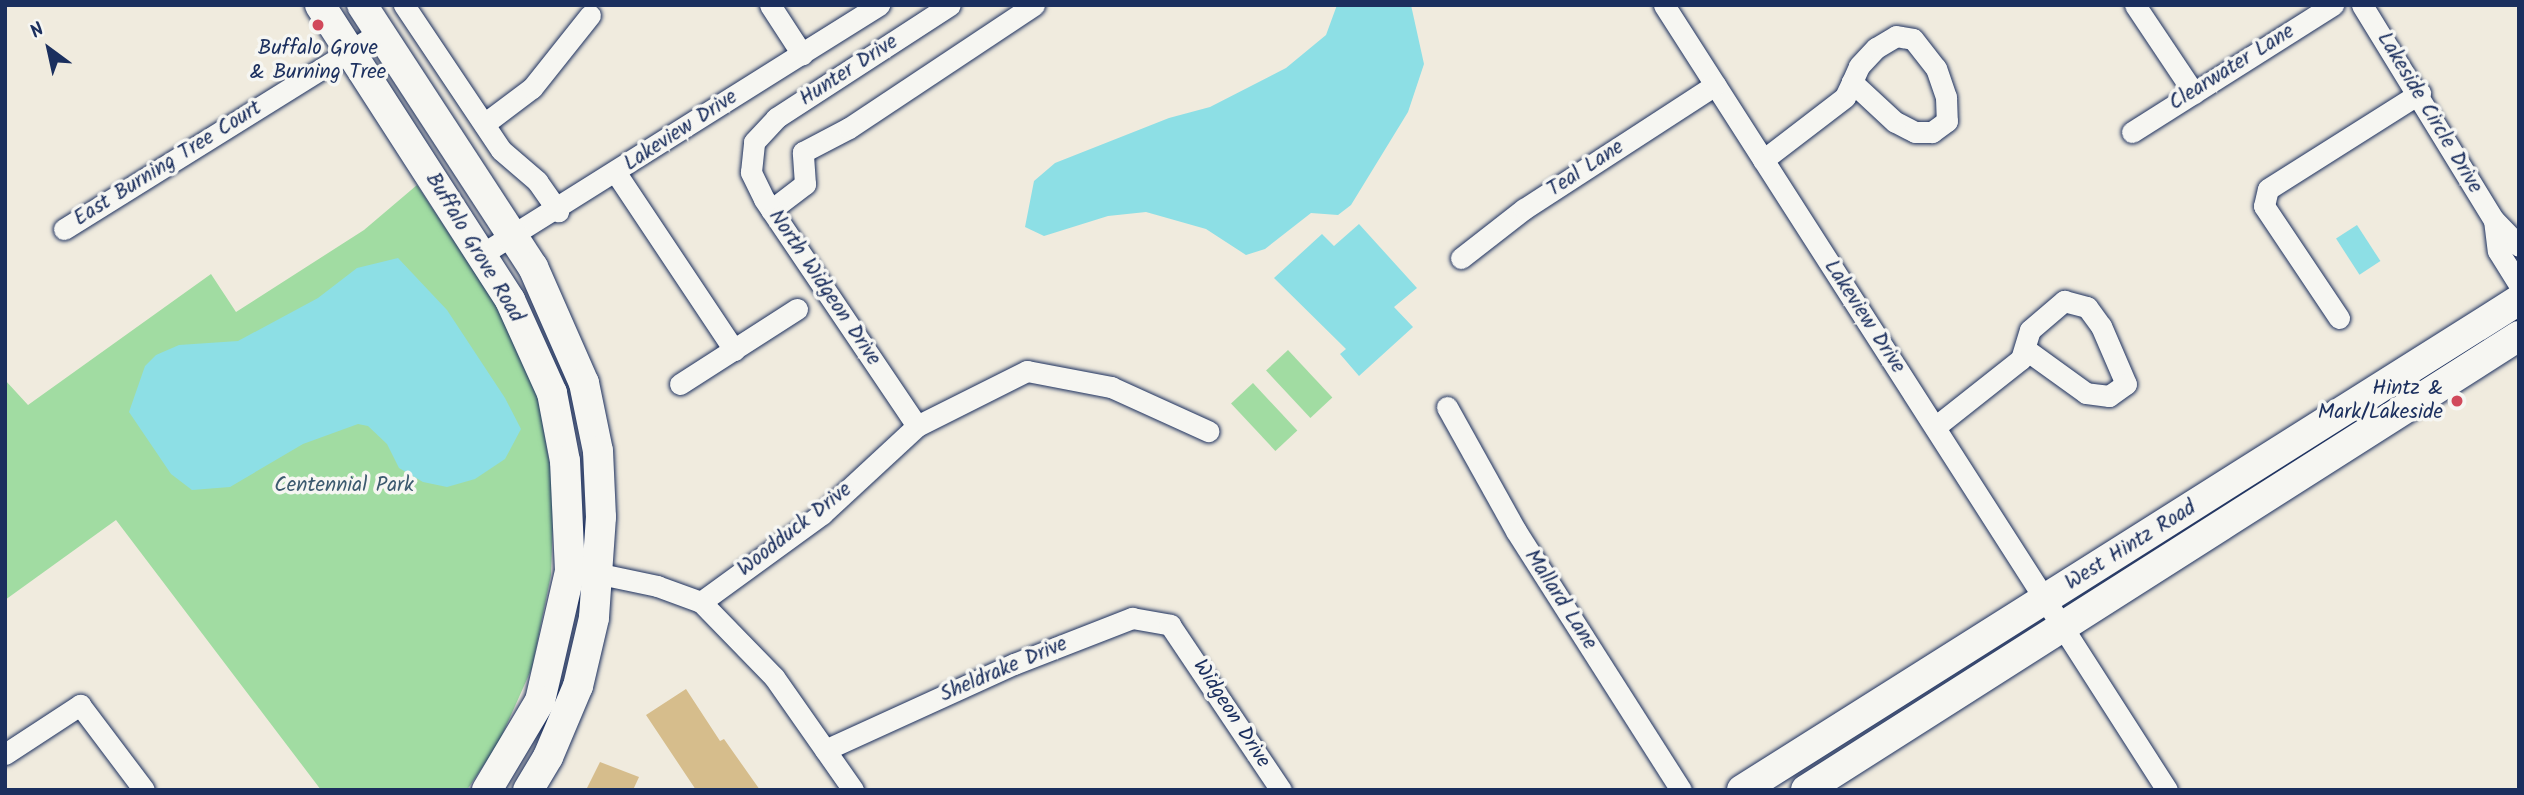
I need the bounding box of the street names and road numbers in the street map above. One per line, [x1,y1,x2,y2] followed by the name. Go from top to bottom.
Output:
[2165,19,2299,117] street label: Clearwater Lane
[2371,28,2487,198] street label: Lakeside Circle Drive
[795,30,903,112] street label: Hunter Drive
[620,85,742,177] street label: Lakeview Drive
[69,96,267,232] street label: East Burning Tree Court
[1543,135,1629,203] street label: Teal Lane
[419,169,529,327] street label: Buffalo Grove Road
[762,205,886,371] street label: North Widgeon Drive
[1818,256,1910,378] street label: Lakeview Drive
[733,478,857,582] street label: Woodduck Drive
[2061,496,2201,596] street label: West Hintz Road
[1518,545,1602,655] street label: Mallard Lane
[937,632,1071,708] street label: Sheldrake Drive
[1187,655,1275,773] street label: Widgeon Drive

